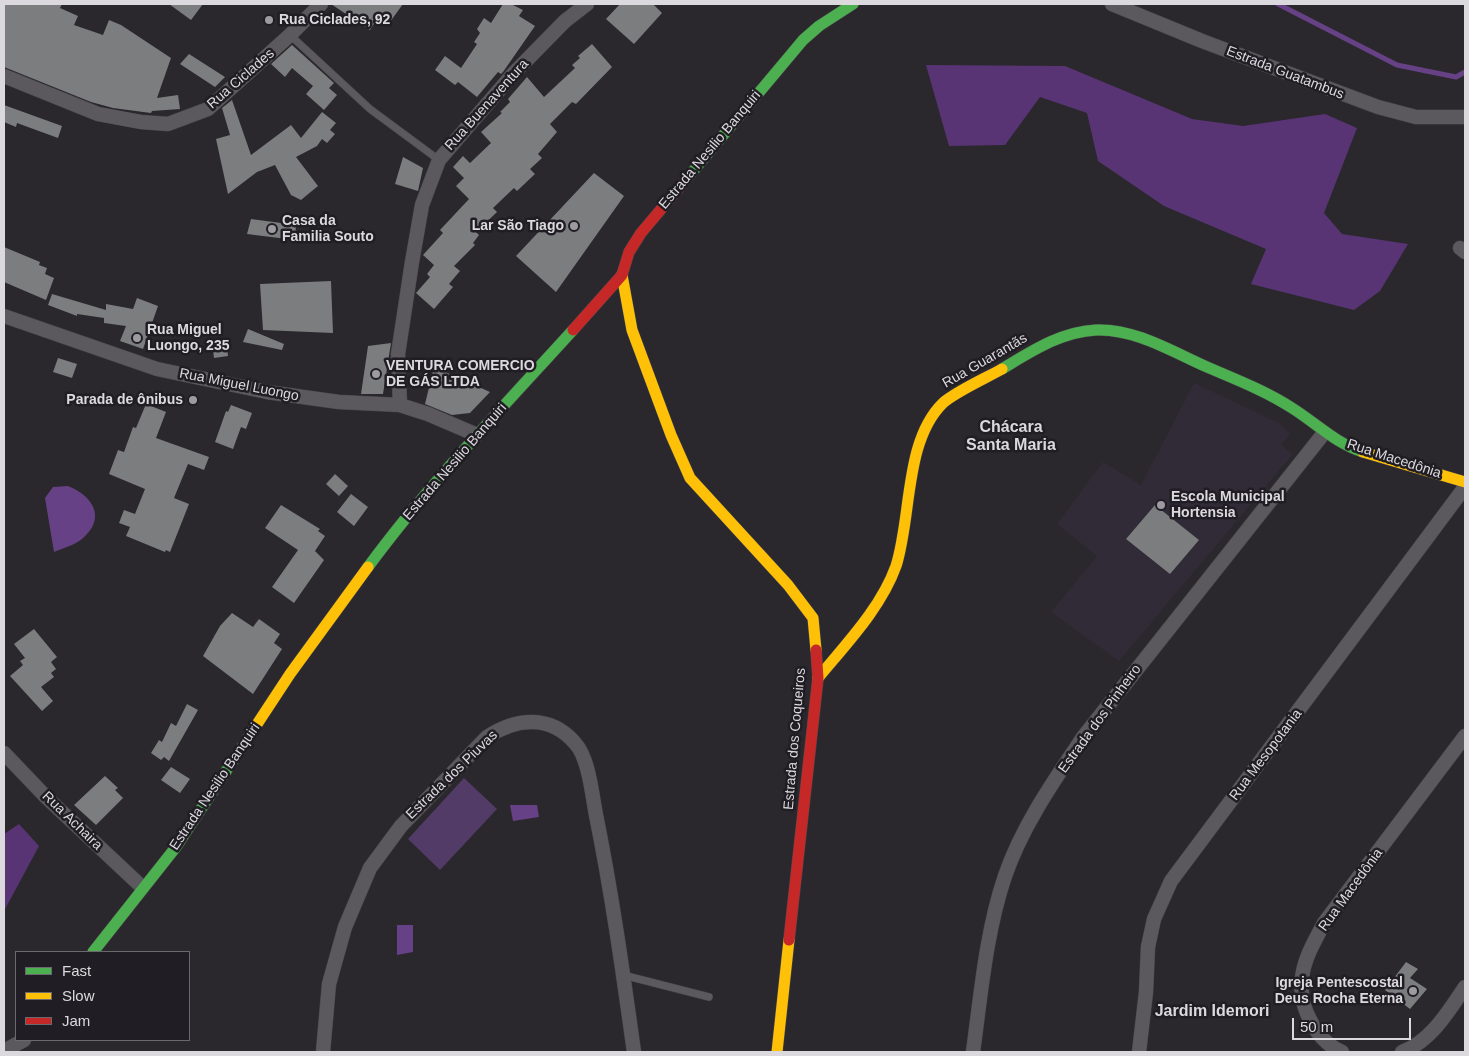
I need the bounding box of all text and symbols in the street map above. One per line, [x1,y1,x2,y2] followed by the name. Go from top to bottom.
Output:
[279,12,390,28] place label: Rua Ciclades, 92
[263,14,275,26] marker: Rua Ciclades, 92
[1224,43,1346,103] street label: Estrada Guatambus
[204,45,278,113] street label: Rua Ciclades
[442,56,532,154] street label: Rua Buenaventura
[656,87,764,213] street label: Estrada Nesilio Banquiri
[282,213,374,246] place label: Casa da Familia Souto
[472,218,564,234] place label: Lar São Tiago
[568,220,580,232] marker: Lar São Tiago
[266,223,278,235] marker: Casa da Familia Souto
[147,322,229,354] place label: Rua Miguel Luongo, 235
[940,330,1030,392] street label: Rua Guarantãs
[131,332,143,344] marker: Rua Miguel Luongo, 235
[386,358,535,391] place label: VENTURA COMERCIO DE GÁS LTDA
[178,365,300,405] street label: Rua Miguel Luongo
[370,368,382,380] marker: VENTURA COMERCIO DE GÁS LTDA
[66,392,183,408] place label: Parada de ônibus
[187,394,199,406] marker: Parada de ônibus
[400,400,510,524] street label: Estrada Nesilio Banquiri
[966,418,1056,456] district label: Chácara Santa Maria
[1345,436,1443,482] street label: Rua Macedônia
[1171,489,1285,522] place label: Escola Municipal Hortensia
[1155,499,1167,511] marker: Escola Municipal Hortensia
[1055,661,1145,777] street label: Estrada dos Pinheiro
[780,667,810,811] street label: Estrada dos Coqueiros
[1226,706,1306,804] street label: Rua Mesopotania
[166,720,264,854] street label: Estrada Nesilio Banquiri
[403,727,501,823] street label: Estrada dos Piuvas
[38,788,106,854] street label: Rua Achaira
[1315,845,1387,935] street label: Rua Macedônia
[15,951,190,1041] legend
[62,962,91,979] text: Fast
[1275,975,1403,1008] place label: Igreja Pentescostal Deus Rocha Eterna
[1407,985,1419,997] marker: Igreja Pentescostal Deus Rocha Eterna
[62,987,95,1004] text: Slow
[1155,1002,1269,1022] district label: Jardim Idemori
[1294,1008,1413,1040] scale bar
[62,1012,90,1029] text: Jam
[1300,1018,1333,1035] text: 50 m

